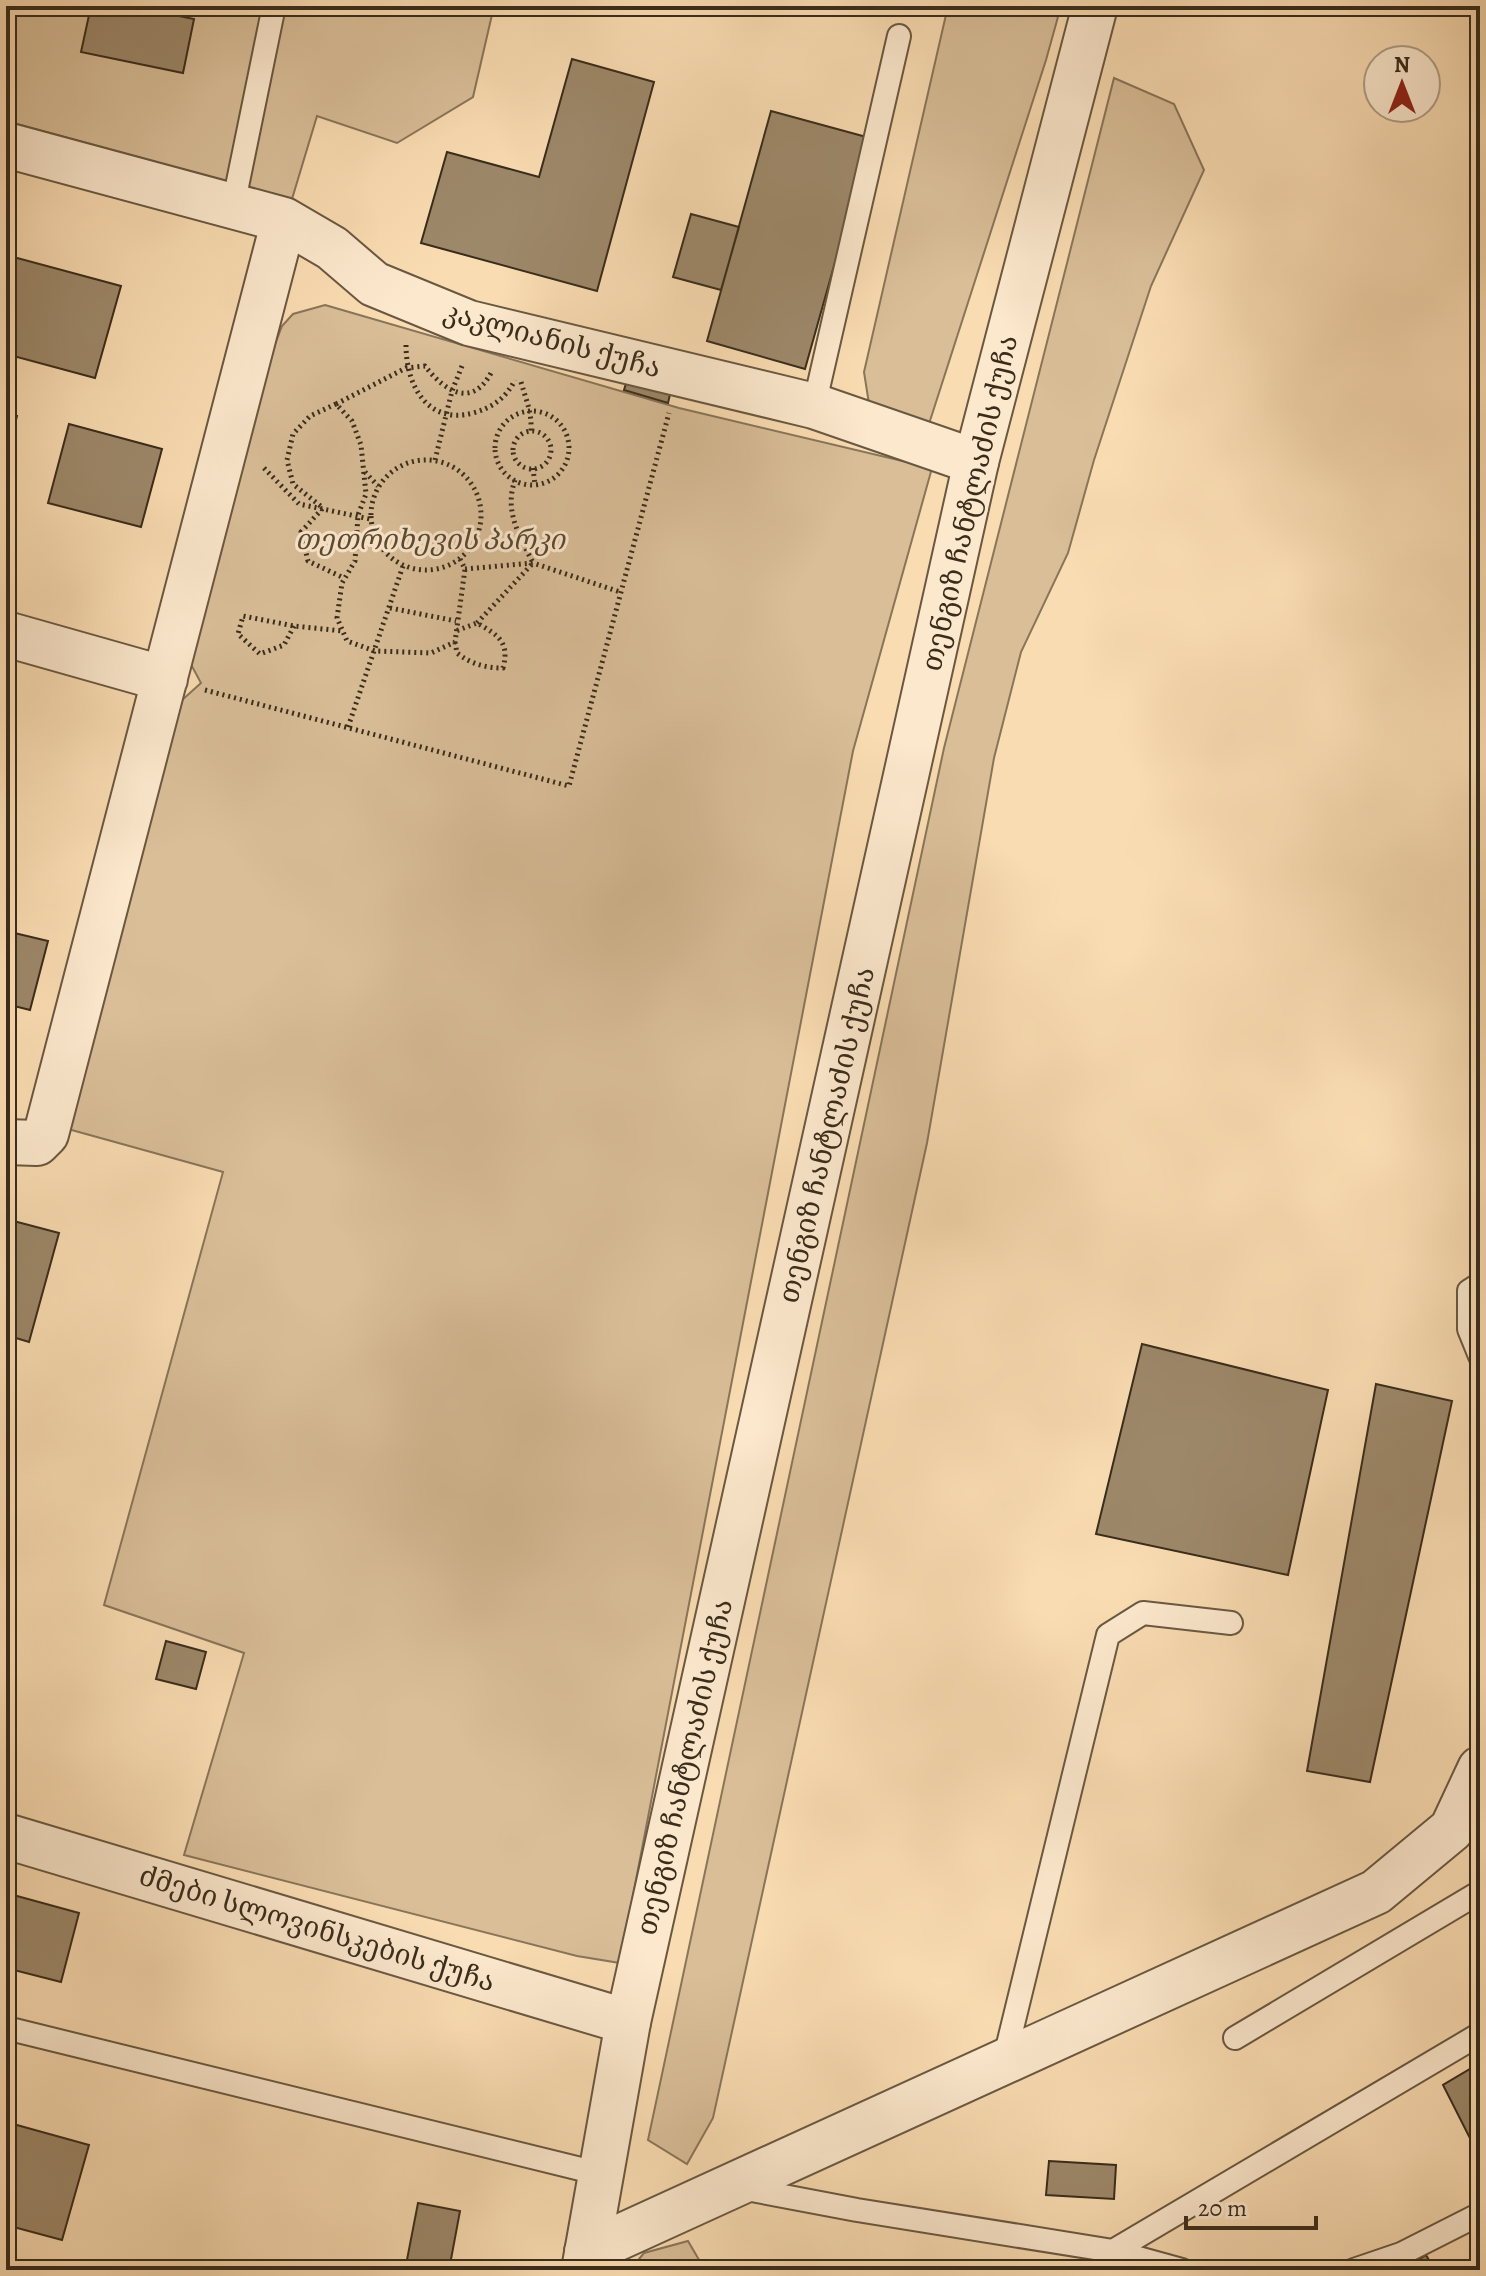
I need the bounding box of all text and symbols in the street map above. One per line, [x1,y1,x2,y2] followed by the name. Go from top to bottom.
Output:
[1362,44,1442,124] north arrow
[1394,50,1410,80] text: N
[439,293,665,387] street label: კაკლიანის ქუჩა
[913,331,1027,675] street label: თენგიზ ჩანტლაძის ქუჩა
[295,521,567,559] park label: თეთრიხევის პარკი
[770,963,884,1307] street label: თენგიზ ჩანტლაძის ქუჩა
[628,1595,742,1939] street label: თენგიზ ჩანტლაძის ქუჩა
[135,1857,499,2001] street label: ძმები სლოვინსკების ქუჩა
[1186,2180,1316,2230] scale bar
[1198,2192,1247,2224] text: 20 m

